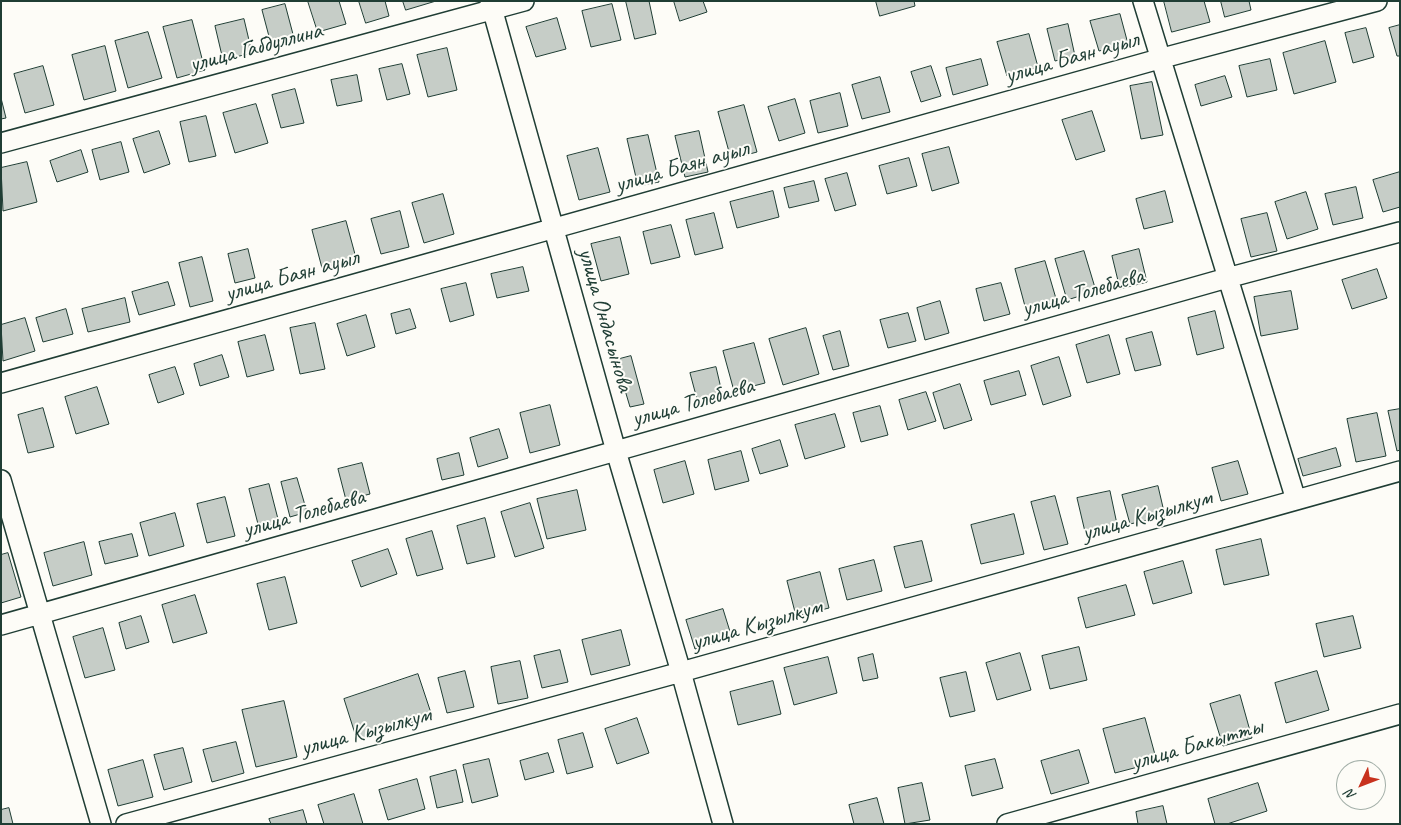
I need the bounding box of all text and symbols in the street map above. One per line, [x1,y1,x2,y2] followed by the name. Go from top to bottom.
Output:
[186,16,326,80] street label: улица Габдуллина
[1002,25,1142,91] street label: улица Баян ауыл
[612,134,752,200] street label: улица Баян ауыл
[222,243,362,309] street label: улица Баян ауыл
[571,245,639,395] street label: улица Ондасынова
[1019,262,1147,324] street label: улица Толебаева
[629,372,757,434] street label: улица Толебаева
[240,483,368,545] street label: улица Толебаева
[1079,484,1215,548] street label: улица Кызылкум
[689,593,825,657] street label: улица Кызылкум
[298,701,434,763] street label: улица Кызылкум
[1128,712,1266,778] street label: улица Бакытты
[1336,760,1386,810] north arrow
[1341,786,1360,804] text: N

